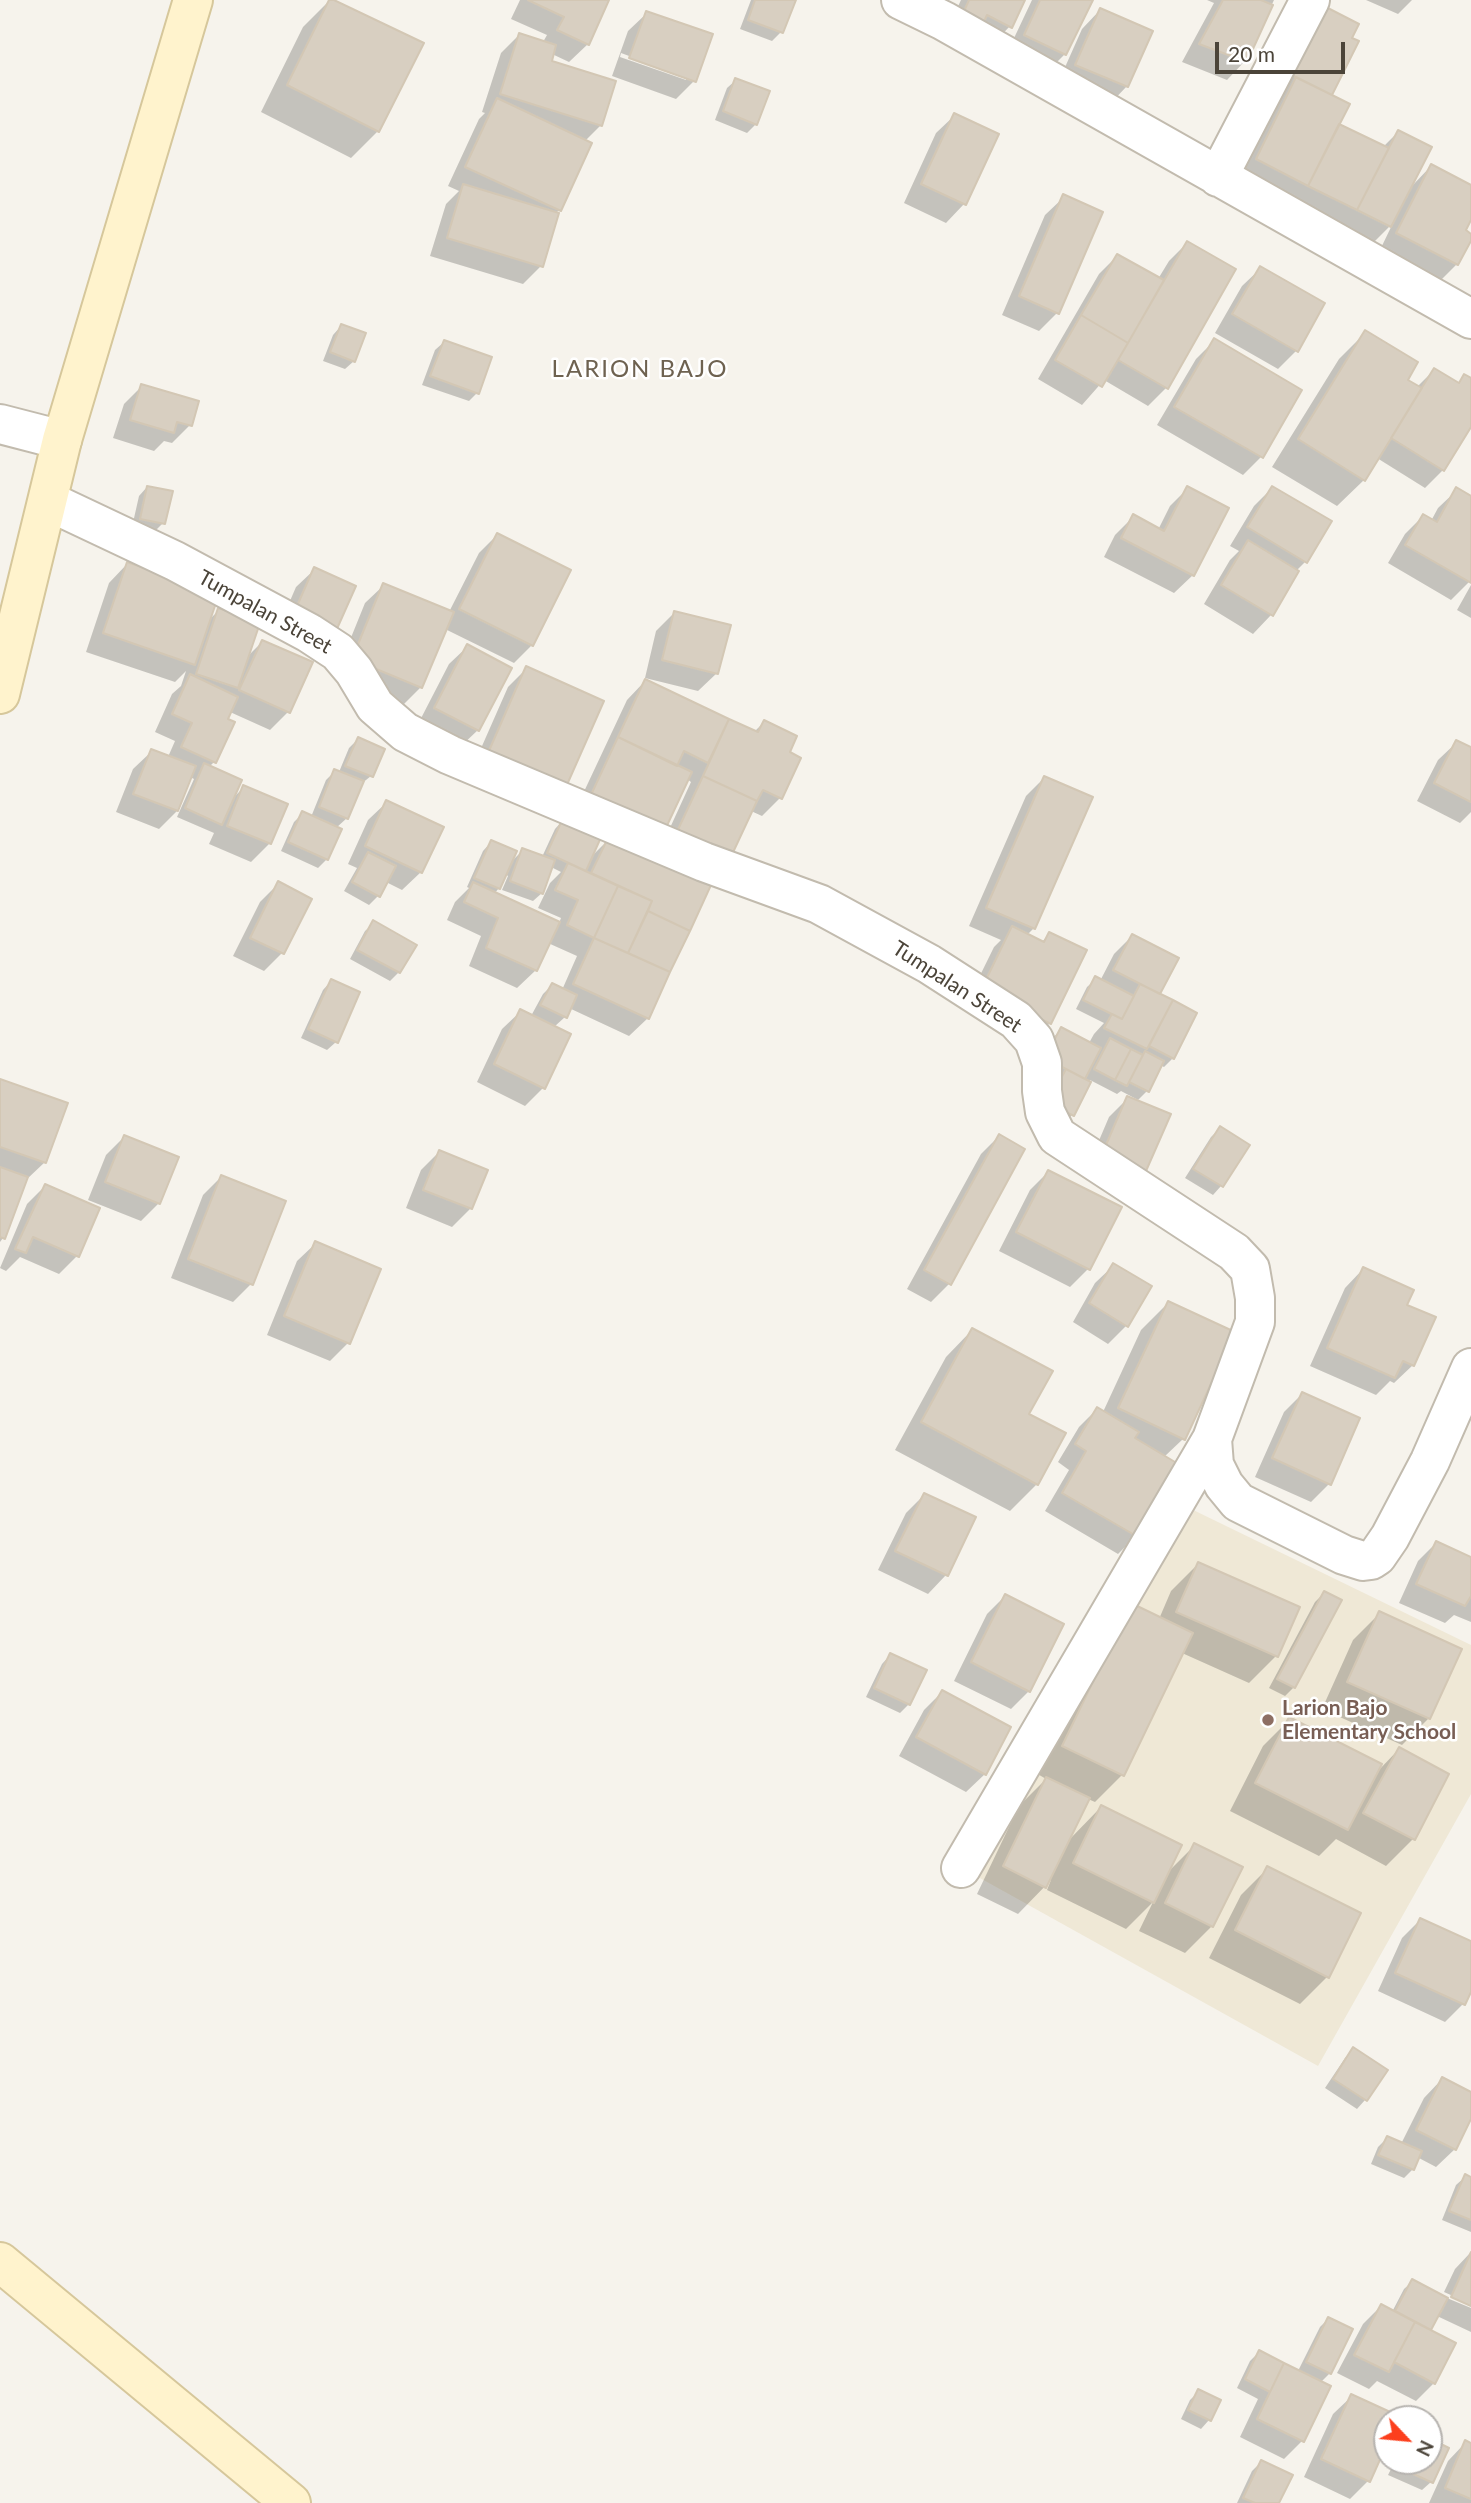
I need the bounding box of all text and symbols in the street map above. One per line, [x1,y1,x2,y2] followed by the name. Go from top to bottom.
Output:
[1219,28,1348,72] scale bar
[1228,41,1275,66] text: 20 m
[553,355,727,383] district label: LARION BAJO
[194,565,336,659] street label: Tumpalan Street
[888,936,1026,1038] street label: Tumpalan Street
[1282,1695,1456,1745] place label: Larion Bajo Elementary School
[1260,1712,1276,1728] marker: Larion Bajo Elementary School
[1373,2405,1443,2475] north arrow
[1412,2437,1439,2460] text: N

